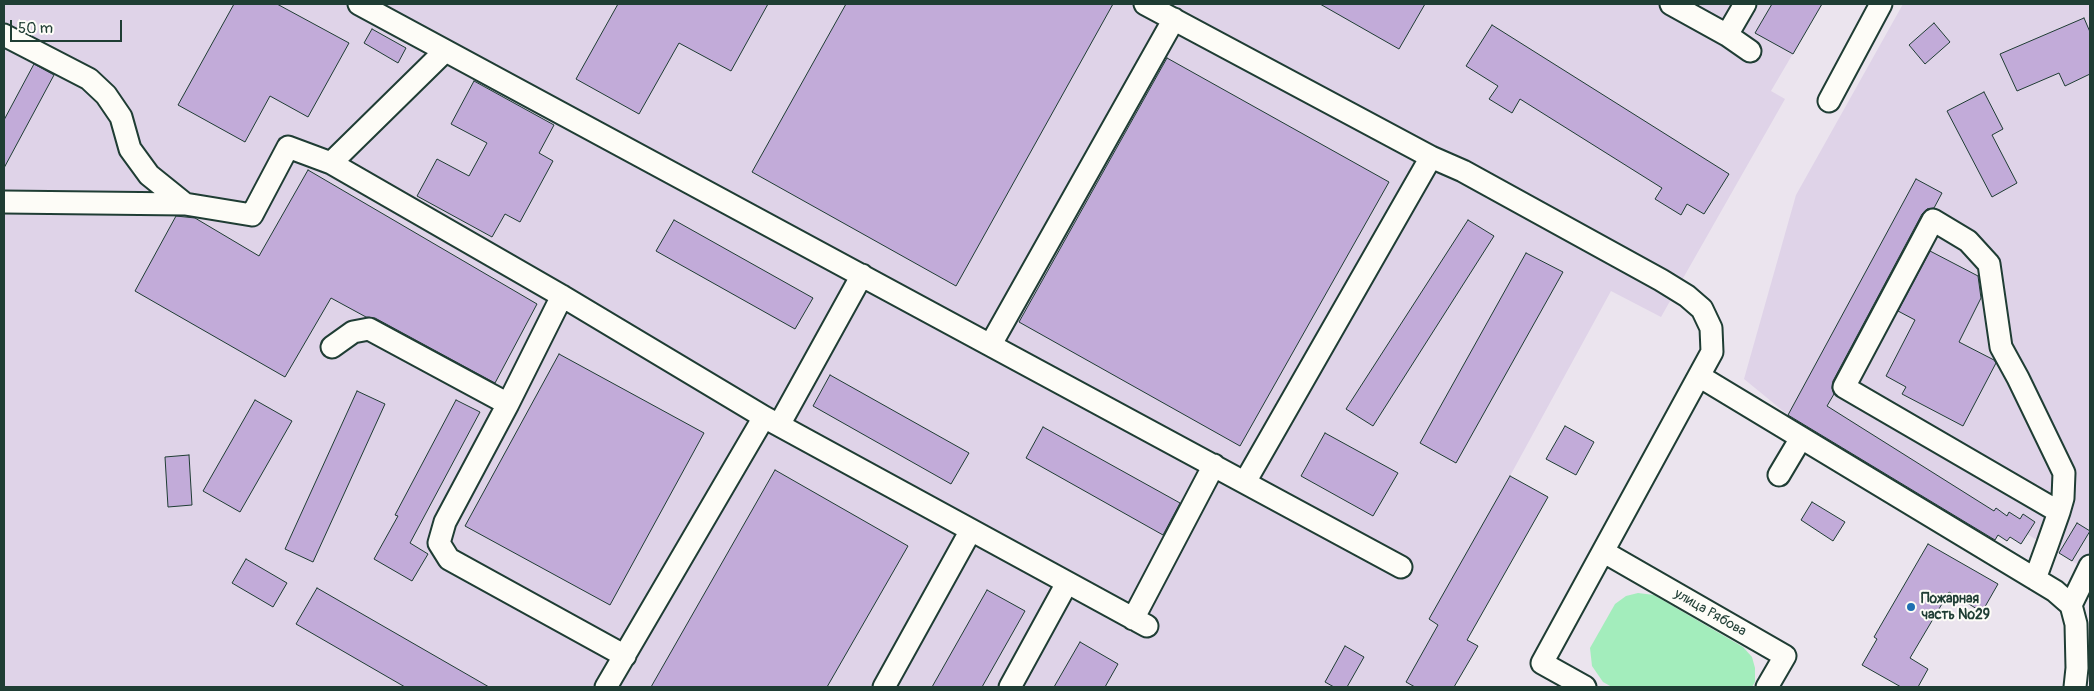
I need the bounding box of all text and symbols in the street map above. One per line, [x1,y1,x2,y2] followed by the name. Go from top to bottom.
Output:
[12,10,125,42] scale bar
[18,19,53,38] text: 50 m
[1671,586,1749,640] street label: улица Рябова
[1921,591,1990,624] place label: Пожарная часть №29
[1905,601,1917,613] marker: Пожарная часть №29

